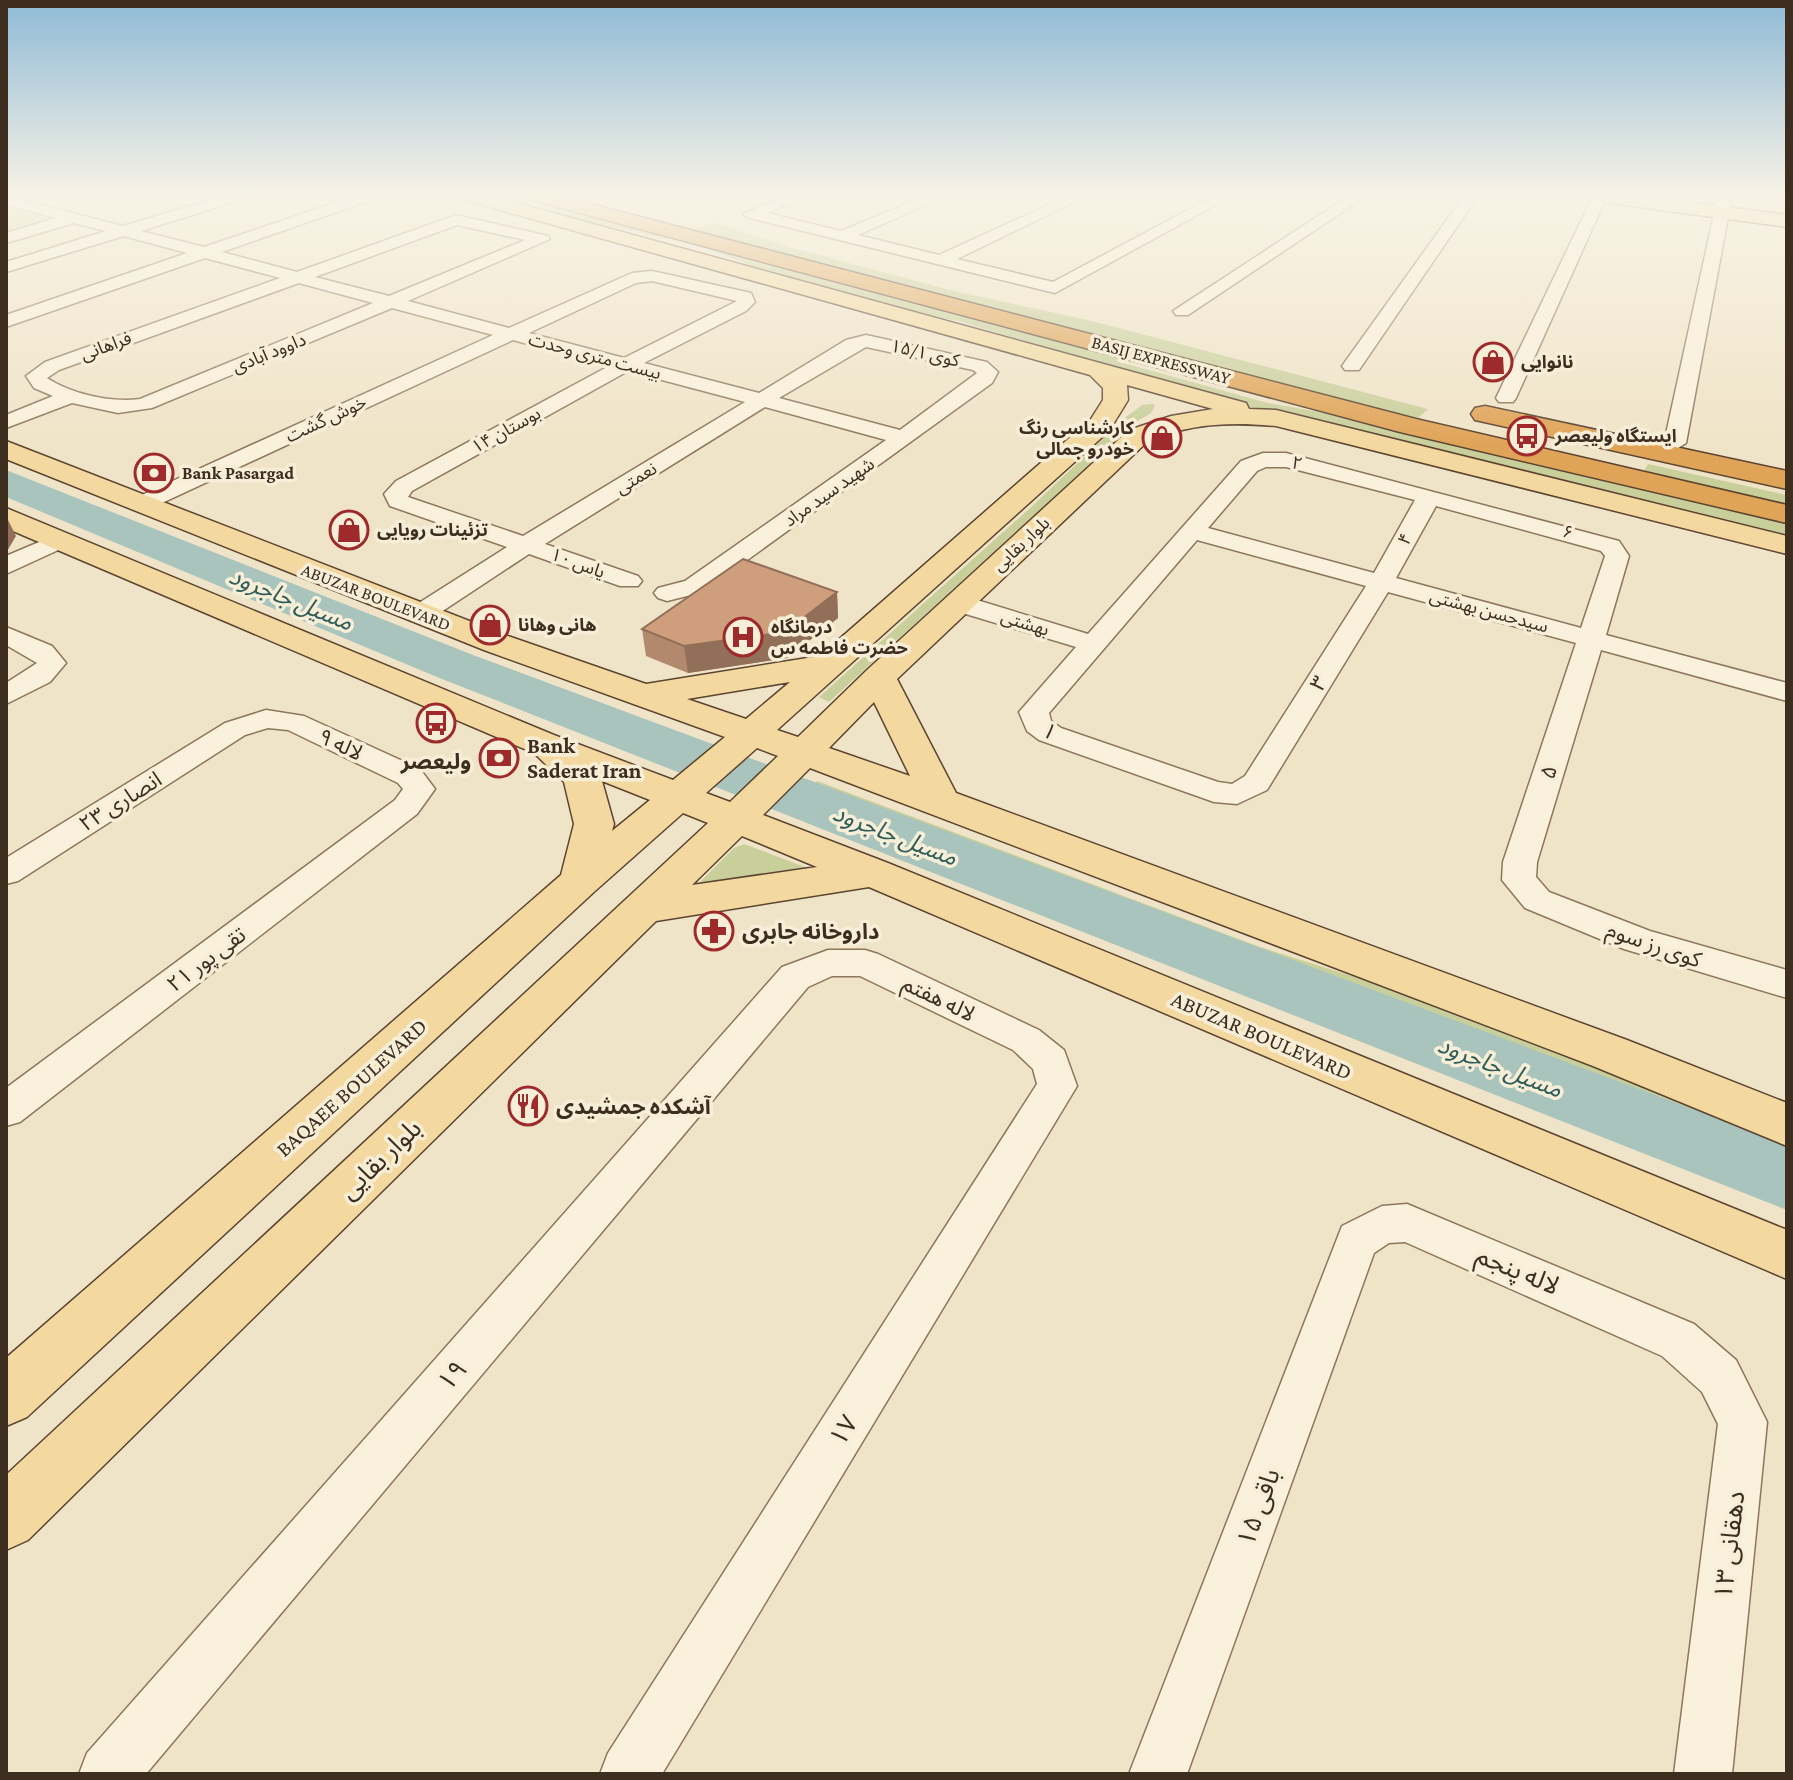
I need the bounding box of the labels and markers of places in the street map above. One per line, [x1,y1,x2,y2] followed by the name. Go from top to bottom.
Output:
[1472,341,1514,383] shop icon: نانوایی
[1521,352,1573,372] place label: نانوایی
[1506,415,1548,457] bus stop icon: ایستگاه ولیعصر
[1141,417,1183,459] shop icon: کارشناسی رنگ خودرو جمالی
[1019,418,1135,460] place label: کارشناسی رنگ خودرو جمالی
[1554,426,1677,447] place label: ایستگاه ولیعصر
[133,452,175,494] bank icon: Bank Pasargad
[182,463,294,483] place label: Bank Pasargad
[328,509,370,551] shop icon: تزئینات رویایی
[377,520,489,541] place label: تزئینات رویایی
[469,604,511,646] shop icon: هانی وهانا
[518,615,597,635] place label: هانی وهانا
[722,616,764,658] hospital icon: درمانگاه حضرت فاطمه س
[771,617,908,659] place label: درمانگاه حضرت فاطمه س
[415,702,457,744] bus stop icon: ولیعصر
[527,733,642,783] place label: Bank Saderat Iran
[478,737,520,779] bank icon: Bank Saderat Iran
[400,749,471,774] place label: ولیعصر
[693,910,735,952] pharmacy icon: داروخانه جابری
[742,919,879,945] place label: داروخانه جابری
[507,1085,549,1127] restaurant icon: آشکده جمشیدی
[556,1094,712,1119] place label: آشکده جمشیدی

